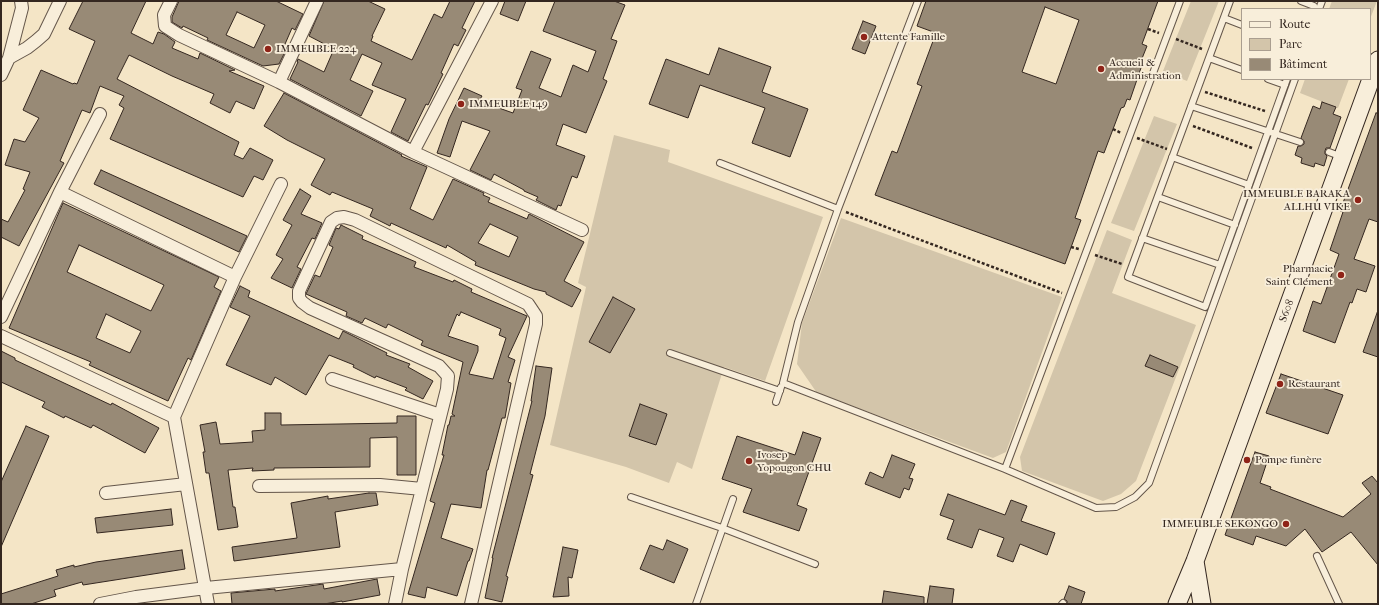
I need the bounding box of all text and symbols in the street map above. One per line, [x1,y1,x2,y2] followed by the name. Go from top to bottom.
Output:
[1241,8,1371,80] legend
[1279,17,1311,31] text: Route
[872,30,945,44] place label: Attente Famille
[859,32,869,42] marker: Attente Famille
[1279,37,1302,51] text: Parc
[276,42,356,56] place label: IMMEUBLE 224
[263,44,273,54] marker: IMMEUBLE 224
[1109,56,1181,82] place label: Accueil & Administration
[1279,57,1327,71] text: Bâtiment
[1096,64,1106,74] marker: Accueil & Administration
[469,97,548,111] place label: IMMEUBLE 149
[456,99,466,109] marker: IMMEUBLE 149
[1243,187,1350,213] place label: IMMEUBLE BARAKA ALLHU VIKE
[1353,195,1363,205] marker: IMMEUBLE BARAKA ALLHU VIKE
[1266,262,1333,288] place label: Pharmacie Saint Clément
[1336,270,1346,280] marker: Pharmacie Saint Clément
[1277,298,1297,324] street label: S608
[1288,377,1341,391] place label: Restaurant
[1275,379,1285,389] marker: Restaurant
[757,448,831,474] place label: Ivosep Yopougon CHU
[1255,453,1322,467] place label: Pompe funère
[1242,455,1252,465] marker: Pompe funère
[744,456,754,466] marker: Ivosep Yopougon CHU
[1162,517,1278,531] place label: IMMEUBLE SEKONGO
[1281,519,1291,529] marker: IMMEUBLE SEKONGO

